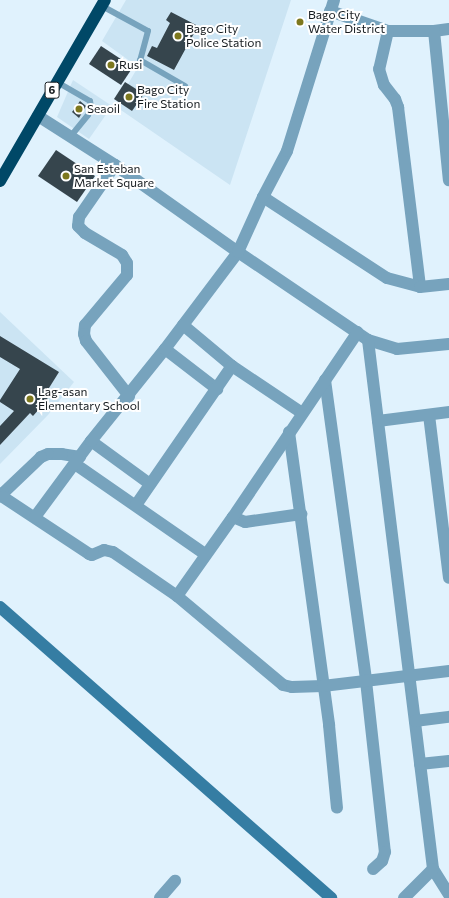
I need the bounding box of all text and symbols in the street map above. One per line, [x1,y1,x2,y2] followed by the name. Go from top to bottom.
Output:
[308,8,385,36] place label: Bago City Water District
[295,17,305,27] marker: Bago City Water District
[186,22,261,50] place label: Bago City Police Station
[173,31,183,41] marker: Bago City Police Station
[119,58,142,72] place label: Rusi
[106,60,116,70] marker: Rusi
[44,81,60,99] road number: 6
[137,83,200,111] place label: Bago City Fire Station
[124,92,134,102] marker: Bago City Fire Station
[87,102,120,116] place label: Seaoil
[74,104,84,114] marker: Seaoil
[74,162,154,190] place label: San Esteban Market Square
[61,171,71,181] marker: San Esteban Market Square
[38,385,140,413] place label: Lag-asan Elementary School
[25,394,35,404] marker: Lag-asan Elementary School

